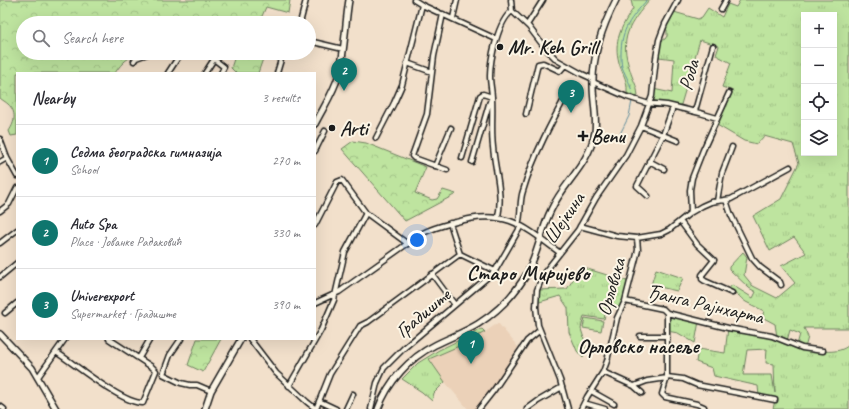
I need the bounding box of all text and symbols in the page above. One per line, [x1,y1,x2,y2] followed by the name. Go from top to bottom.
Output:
[801,12,837,156] map controls
[801,12,837,48] button: +
[16,16,316,60] search box
[30,27,52,49] icon: search
[62,29,123,48] text: Search here
[508,35,602,60] place label: Mr. Keh Grill
[495,42,505,52] marker: Mr. Keh Grill
[801,48,837,84] button: −
[673,55,706,93] street label: Рода
[331,58,357,91] pin: 2
[558,80,584,113] pin: 3
[801,84,837,120] button: locate
[32,88,75,109] text: Nearby
[262,90,300,106] text: 3 results
[340,116,371,141] place label: Arti
[801,120,837,156] button: layers
[327,123,337,133] marker: Arti
[591,124,626,149] place label: Benu
[578,131,588,141] marker: Benu
[70,143,221,162] text: Седма београдска гимназија
[42,153,48,169] text: 1
[272,153,300,169] text: 270 m
[70,162,98,178] text: School
[538,186,591,249] street label: Шејкина
[70,215,116,234] text: Auto Spa
[42,225,48,241] text: 2
[272,225,300,241] text: 330 m
[407,230,427,250] your location
[70,234,181,250] text: Place · Јованке Радаковић
[591,253,632,319] street label: Орловска
[467,260,592,286] district label: Старо Миријево
[644,278,768,331] street label: Ђанга Рајнхарта
[390,282,457,343] street label: Градиште
[70,287,134,306] text: Univerexport
[42,297,48,313] text: 3
[272,297,300,313] text: 390 m
[70,306,176,322] text: Supermarket · Градиште
[458,331,484,364] pin: 1
[577,333,701,359] district label: Орловско насеље

